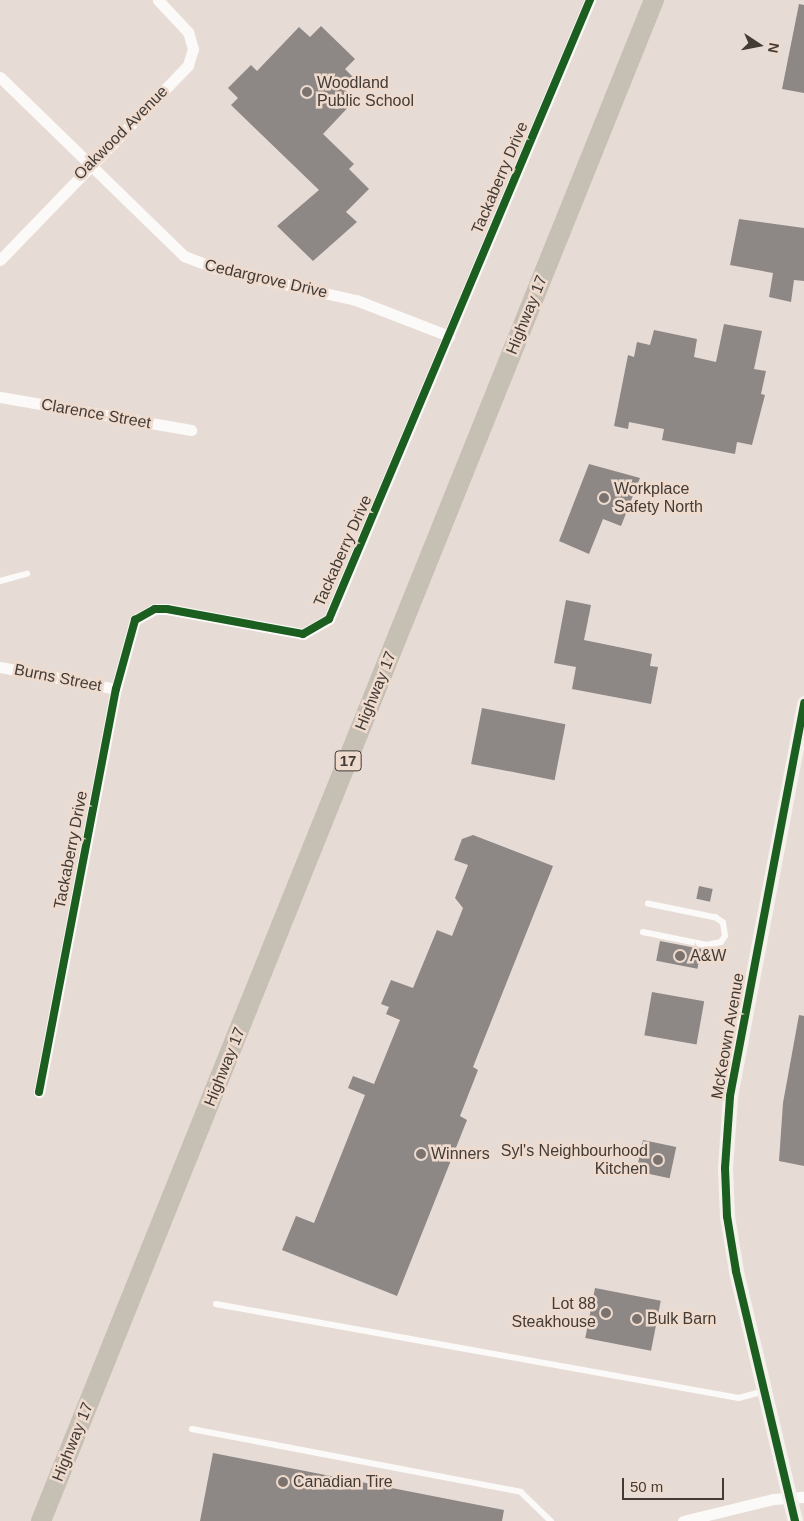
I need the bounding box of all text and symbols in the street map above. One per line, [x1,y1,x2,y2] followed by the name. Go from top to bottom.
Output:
[734,20,784,70] north arrow
[765,41,783,54] text: N
[317,73,414,111] place label: Woodland Public School
[70,82,172,184] street label: Oakwood Avenue
[301,86,313,98] marker: Woodland Public School
[468,119,532,237] street label: Tackaberry Drive
[203,256,329,302] street label: Cedargrove Drive
[502,273,552,357] street label: Highway 17
[40,395,152,433] street label: Clarence Street
[614,479,703,517] place label: Workplace Safety North
[310,492,376,610] street label: Tackaberry Drive
[598,492,610,504] marker: Workplace Safety North
[351,649,401,733] street label: Highway 17
[13,660,103,696] street label: Burns Street
[334,748,362,774] road number: 17
[50,789,92,911] street label: Tackaberry Drive
[690,946,726,966] place label: A&W
[674,950,686,962] marker: A&W
[707,971,749,1101] street label: McKeown Avenue
[200,1025,250,1109] street label: Highway 17
[501,1141,648,1179] place label: Syl's Neighbourhood Kitchen
[431,1144,490,1164] place label: Winners
[415,1148,427,1160] marker: Winners
[652,1154,664,1166] marker: Syl's Neighbourhood Kitchen
[511,1294,596,1332] place label: Lot 88 Steakhouse
[600,1307,612,1319] marker: Lot 88 Steakhouse
[647,1309,716,1329] place label: Bulk Barn
[631,1313,643,1325] marker: Bulk Barn
[48,1400,98,1484] street label: Highway 17
[624,1468,726,1500] scale bar
[293,1472,393,1492] place label: Canadian Tire
[277,1476,289,1488] marker: Canadian Tire
[630,1478,663,1495] text: 50 m

